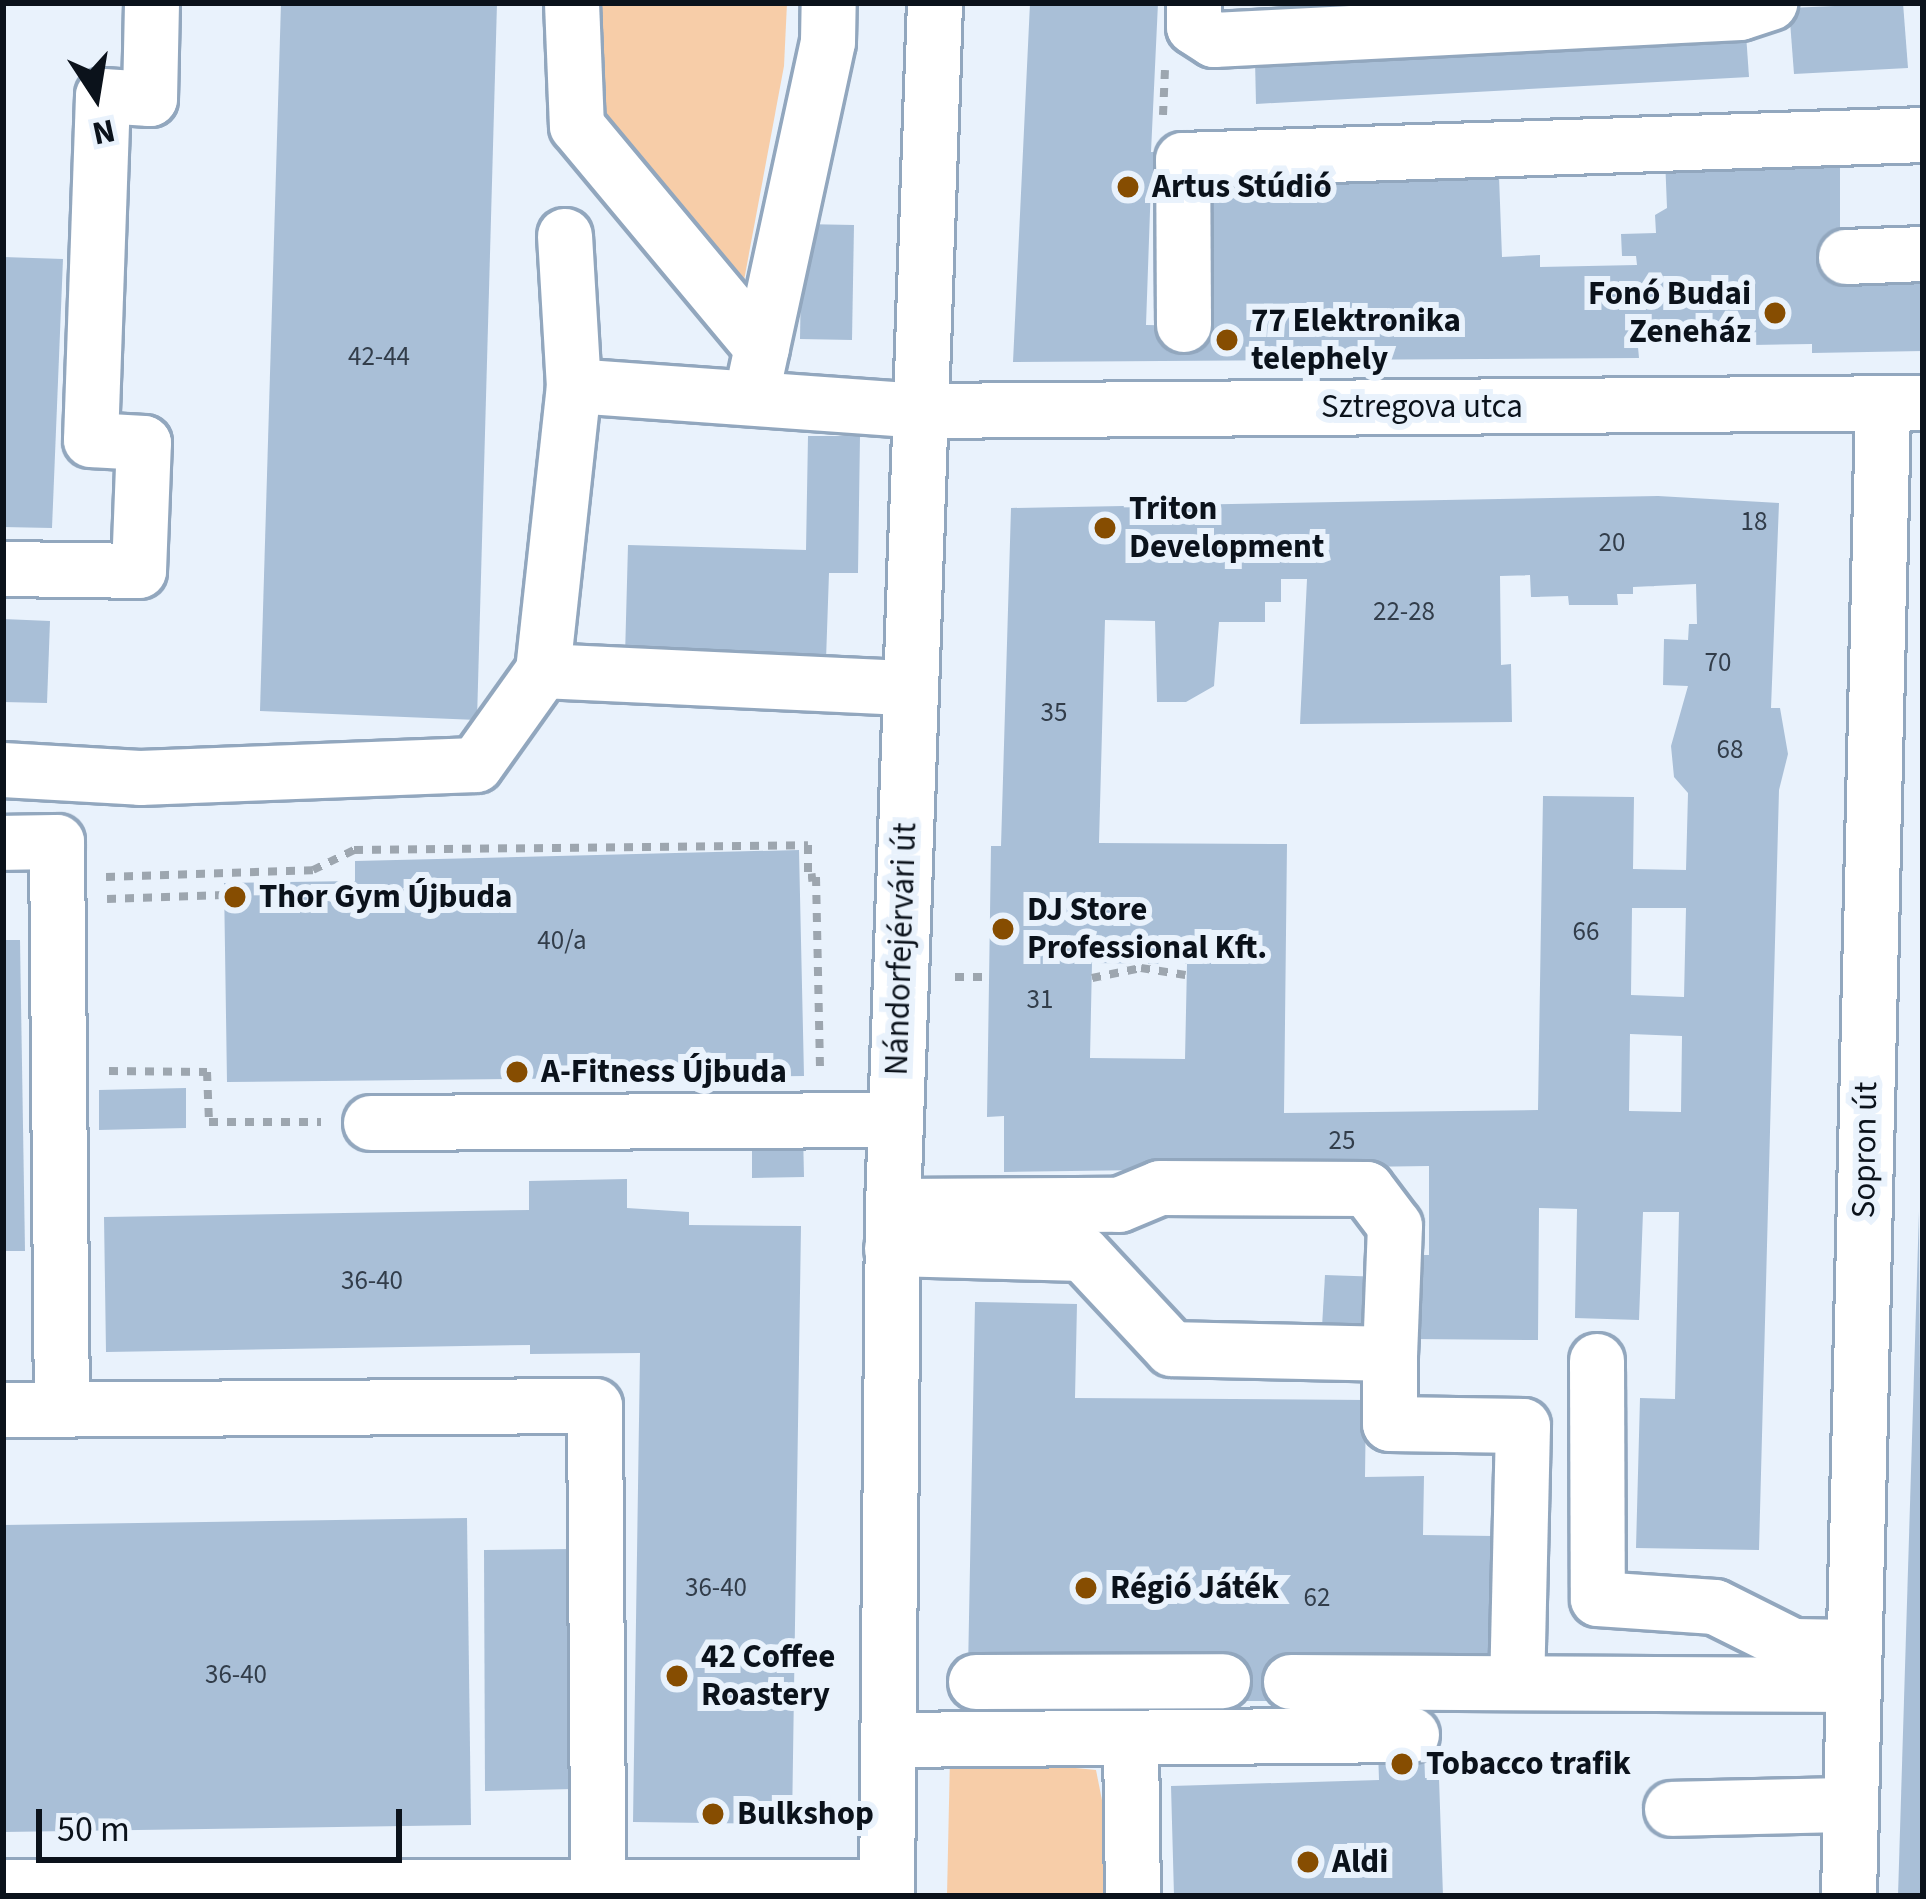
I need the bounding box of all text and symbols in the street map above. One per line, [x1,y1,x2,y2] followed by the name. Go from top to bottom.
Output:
[36,36,156,156] north arrow
[88,106,119,157] text: N
[1152,167,1332,207] place label: Artus Stúdió
[1115,174,1141,200] marker: Artus Stúdió
[1588,274,1751,352] place label: Fonó Budai Zeneház
[1762,300,1788,326] marker: Fonó Budai Zeneház
[1251,301,1461,379] place label: 77 Elektronika telephely
[1214,327,1240,353] marker: 77 Elektronika telephely
[348,341,410,373] house number: 42-44
[1321,387,1523,427] street label: Sztregova utca
[1129,489,1324,567] place label: Triton Development
[1741,506,1767,538] house number: 18
[1092,515,1118,541] marker: Triton Development
[1599,527,1625,559] house number: 20
[1373,596,1435,628] house number: 22-28
[1705,647,1731,679] house number: 70
[1041,697,1067,729] house number: 35
[1717,734,1743,766] house number: 68
[877,822,925,1076] street label: Nándorfejérvári út
[259,877,512,917] place label: Thor Gym Újbuda
[222,884,248,910] marker: Thor Gym Újbuda
[1027,890,1267,968] place label: DJ Store Professional Kft.
[990,916,1016,942] marker: DJ Store Professional Kft.
[1573,916,1599,948] house number: 66
[537,925,587,957] house number: 40/a
[1027,984,1053,1016] house number: 31
[541,1052,787,1092] place label: A-Fitness Újbuda
[504,1059,530,1085] marker: A-Fitness Újbuda
[1844,1081,1886,1219] street label: Sopron út
[1329,1125,1355,1157] house number: 25
[341,1265,403,1297] house number: 36-40
[1110,1568,1279,1608] place label: Régió Játék
[685,1572,747,1604] house number: 36-40
[1073,1575,1099,1601] marker: Régió Játék
[1304,1582,1330,1614] house number: 62
[701,1637,835,1715] place label: 42 Coffee Roastery
[205,1659,267,1691] house number: 36-40
[664,1663,690,1689] marker: 42 Coffee Roastery
[1426,1744,1631,1784] place label: Tobacco trafik
[1389,1751,1415,1777] marker: Tobacco trafik
[42,1785,408,1859] scale bar
[737,1794,874,1834] place label: Bulkshop
[700,1801,726,1827] marker: Bulkshop
[57,1804,130,1855] text: 50 m
[1332,1842,1388,1882] place label: Aldi
[1295,1849,1321,1875] marker: Aldi

